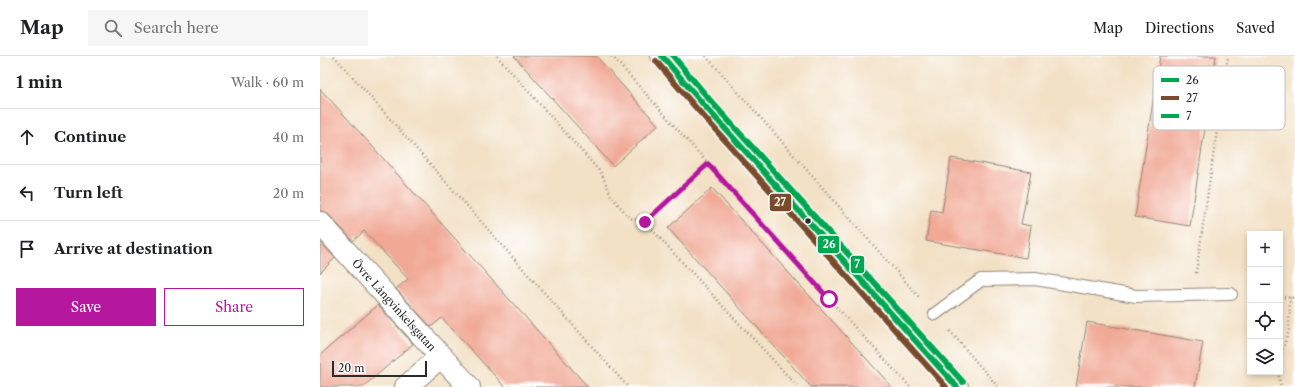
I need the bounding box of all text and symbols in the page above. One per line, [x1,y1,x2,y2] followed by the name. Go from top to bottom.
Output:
[88,10,368,46] search box
[20,16,64,39] text: Map
[102,17,124,39] icon: search
[134,18,219,37] text: Search here
[1093,19,1123,37] text: Map
[1145,19,1214,37] text: Directions
[1236,19,1275,37] text: Saved
[1153,66,1285,130] legend
[16,72,63,92] text: 1 min
[1186,73,1199,87] text: 26
[231,74,304,90] text: Walk · 60 m
[1186,91,1198,105] text: 27
[1186,109,1192,123] text: 7
[16,126,38,148] icon: ahead
[54,127,126,146] text: Continue
[273,129,304,145] text: 40 m
[16,182,38,204] icon: left
[54,183,123,202] text: Turn left
[273,185,304,201] text: 20 m
[769,193,792,212] line badge: 27
[774,195,786,209] text: 27
[636,213,654,231] route end
[803,216,813,226] unlabelled marker
[1247,231,1283,375] map controls
[1247,231,1283,267] button: +
[817,235,840,254] line badge: 26
[822,237,836,251] text: 26
[16,238,38,260] icon: arrive
[54,239,213,258] text: Arrive at destination
[349,255,440,354] street label: Övre Långvinkelsgatan
[850,255,865,274] line badge: 7
[854,257,860,271] text: 7
[1247,267,1283,303] button: −
[16,288,156,326] button: Save
[164,288,304,326] button: Share
[820,290,838,308] route start
[1247,303,1283,339] button: locate
[1247,339,1283,375] button: layers
[332,359,427,378] scale bar
[338,361,364,375] text: 20 m

